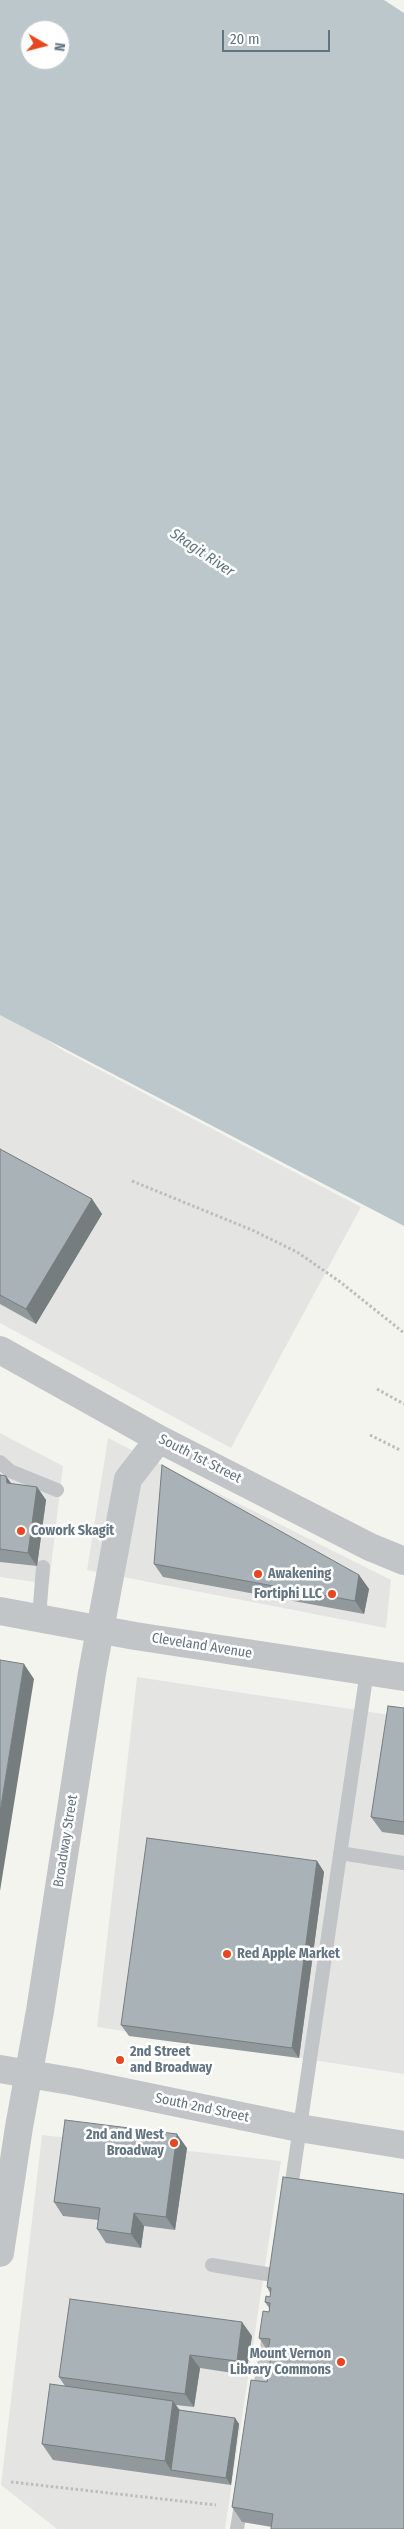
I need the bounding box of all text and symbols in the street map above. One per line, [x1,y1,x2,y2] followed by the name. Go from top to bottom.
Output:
[20,20,70,70] north arrow
[224,20,332,52] scale bar
[230,30,260,48] text: 20 m
[50,42,68,52] text: N
[167,525,237,581] water label: Skagit River
[156,1431,244,1487] street label: South 1st Street
[31,1523,114,1539] place label: Cowork Skagit
[15,1525,27,1537] marker: Cowork Skagit
[268,1566,331,1582] place label: Awakening
[252,1568,264,1580] marker: Awakening
[254,1586,322,1602] place label: Fortiphi LLC
[326,1588,338,1600] marker: Fortiphi LLC
[151,1630,253,1662] street label: Cleveland Avenue
[50,1794,82,1888] street label: Broadway Street
[237,1946,340,1962] place label: Red Apple Market
[221,1948,233,1960] marker: Red Apple Market
[130,2044,212,2076] place label: 2nd Street and Broadway
[114,2054,126,2066] marker: 2nd Street and Broadway
[153,2090,251,2126] street label: South 2nd Street
[86,2127,164,2160] place label: 2nd and West Broadway
[168,2137,180,2149] marker: 2nd and West Broadway
[230,2346,331,2378] place label: Mount Vernon Library Commons
[335,2356,347,2368] marker: Mount Vernon Library Commons

